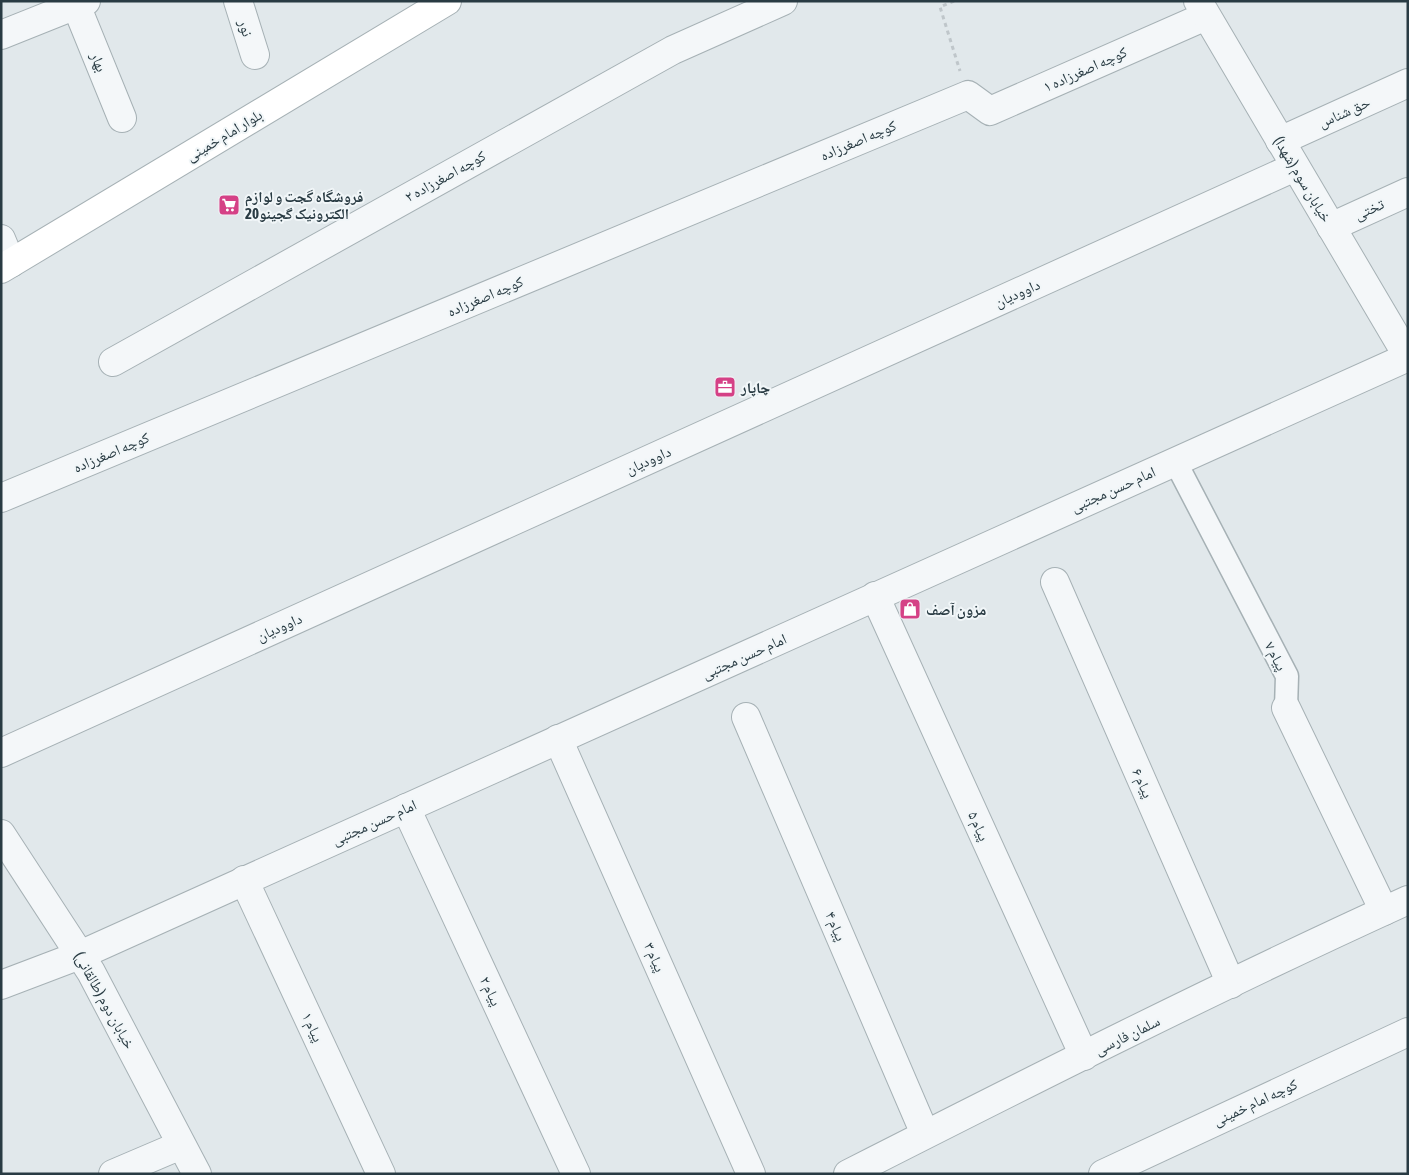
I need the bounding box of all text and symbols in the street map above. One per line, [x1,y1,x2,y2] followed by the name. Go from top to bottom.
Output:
[234,16,257,39] street label: نور
[1041,43,1130,96] street label: کوچه اصغرزاده ۱
[86,49,111,75] street label: بهار
[1316,93,1374,133] street label: حق شناس
[183,106,266,166] street label: بلوار امام خمینی
[817,116,899,165] street label: کوچه اصغرزاده
[1269,133,1336,226] street label: خیابان سوم (شهدا)
[402,147,489,206] street label: کوچه اصغرزاده ۲
[245,188,363,222] place label: فروشگاه گجت و لوازم الکترونیک گجینو20
[217,193,241,217] supermarket icon: فروشگاه گجت و لوازم الکترونیک گجینو20
[1351,195,1388,225] street label: تختی
[444,272,526,321] street label: کوچه اصغرزاده
[992,276,1043,312] street label: داوودیان
[713,375,737,399] office icon: چاپار
[740,379,770,397] place label: چاپار
[70,428,152,477] street label: کوچه اصغرزاده
[623,443,674,479] street label: داوودیان
[1068,463,1159,517] street label: امام حسن مجتبی
[898,597,922,621] shop icon: مزون آصف
[926,601,986,619] place label: مزون آصف
[254,610,305,646] street label: داوودیان
[699,630,790,684] street label: امام حسن مجتبی
[1260,639,1290,674] street label: پیام ۷
[1127,766,1157,801] street label: پیام ۶
[329,796,420,850] street label: امام حسن مجتبی
[963,809,993,844] street label: پیام ۵
[820,909,850,944] street label: پیام ۴
[639,940,669,975] street label: پیام ۳
[70,949,139,1053] street label: خیابان دوم (طالقانی)
[475,974,505,1009] street label: پیام ۲
[297,1010,327,1045] street label: پیام ۱
[1092,1012,1163,1060] street label: سلمان فارسی
[1210,1075,1301,1131] street label: کوچه امام خمینی

